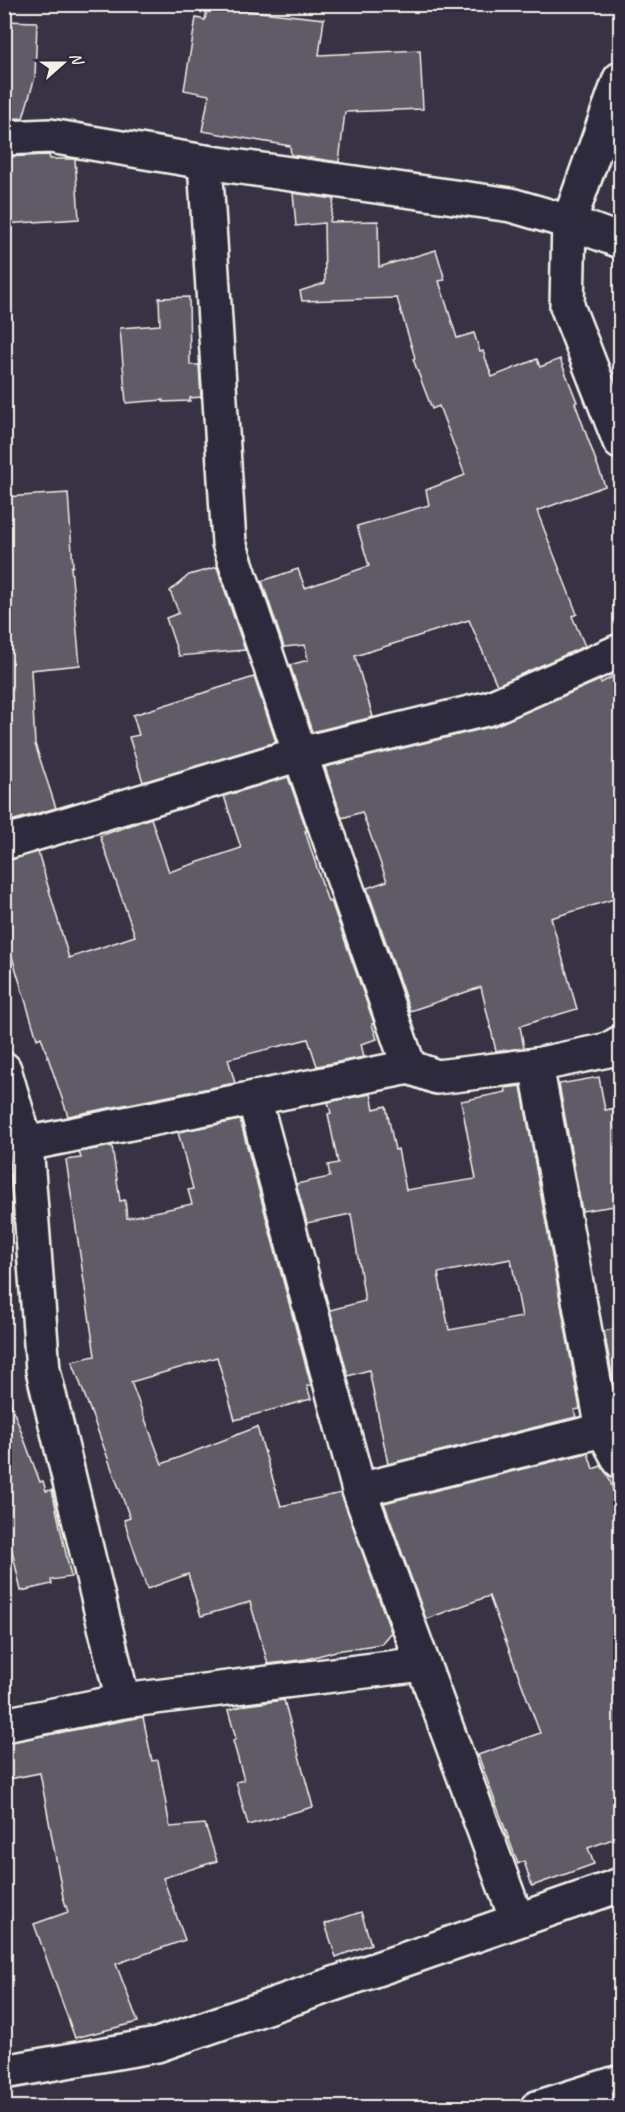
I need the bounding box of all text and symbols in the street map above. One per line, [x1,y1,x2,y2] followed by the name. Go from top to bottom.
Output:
[33,33,93,93] north arrow
[65,50,88,69] text: N

